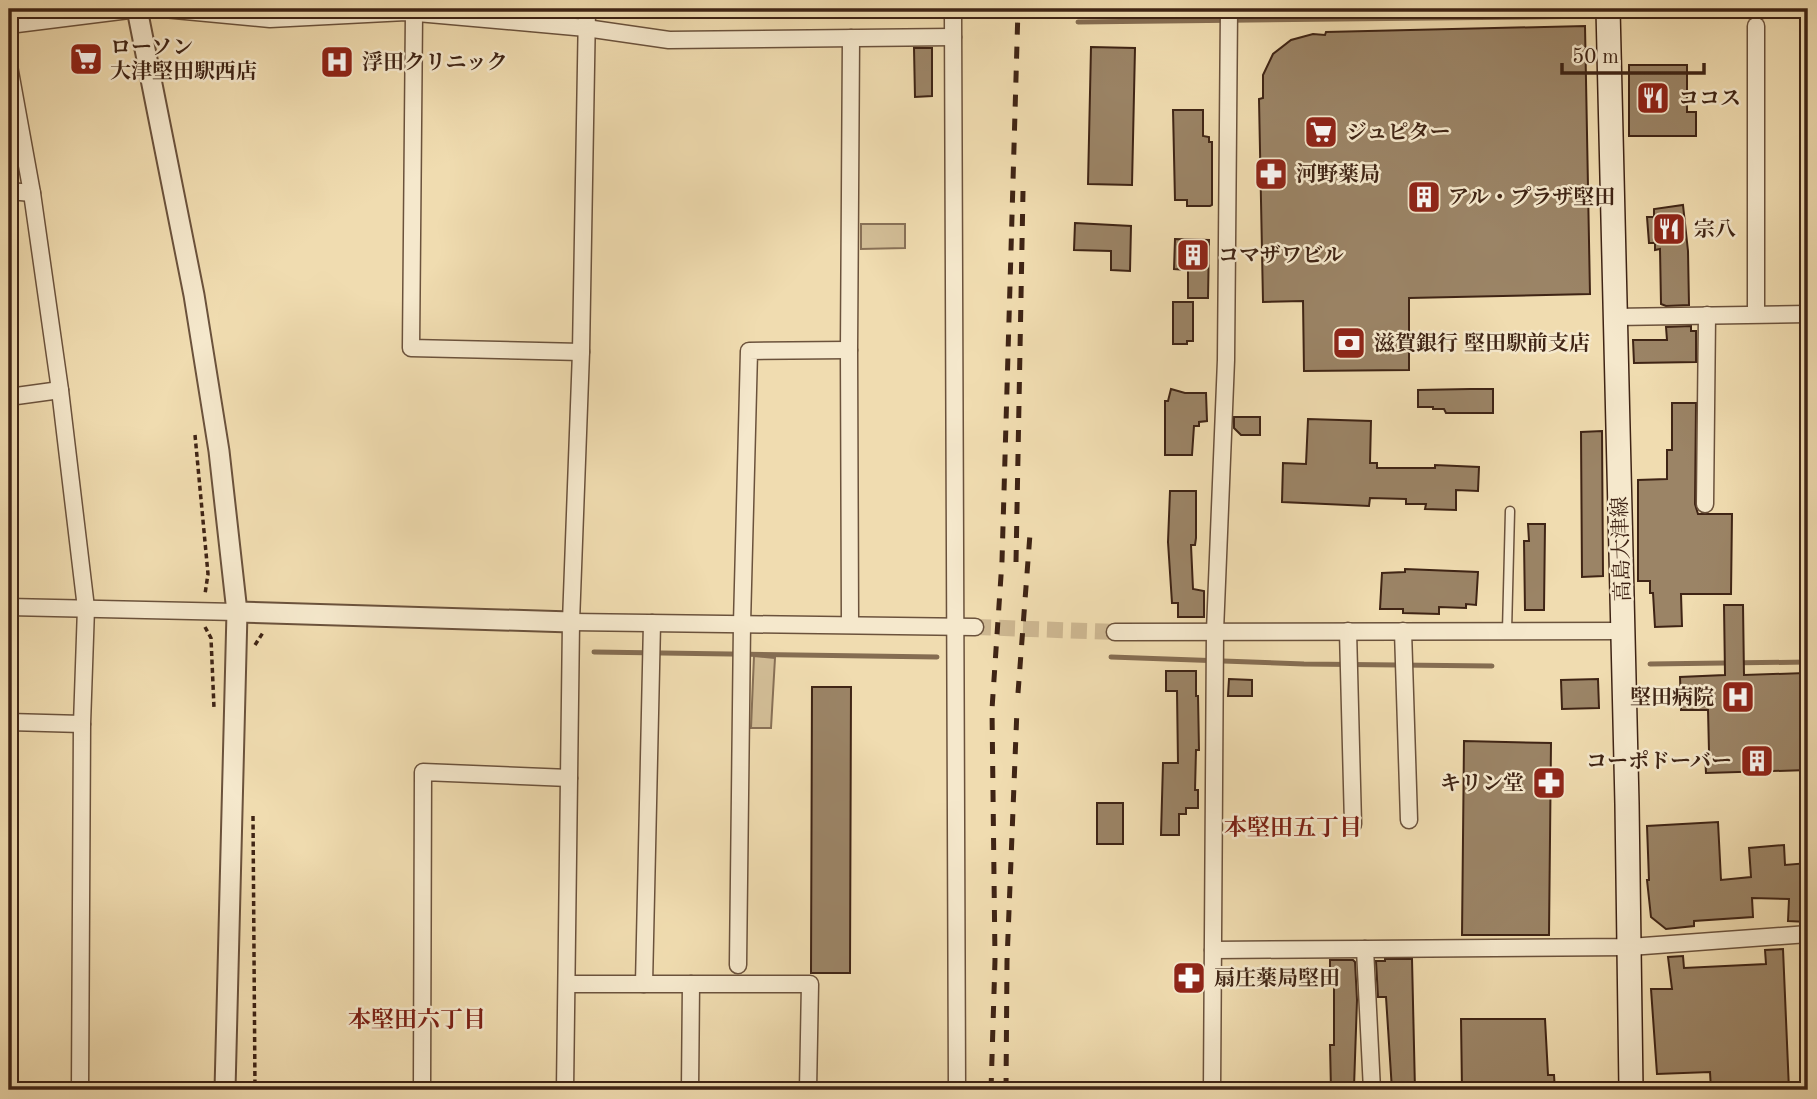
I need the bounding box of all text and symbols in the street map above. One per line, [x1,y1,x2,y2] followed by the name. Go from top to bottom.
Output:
[1562,32,1703,76] scale bar
[110,38,257,83] place label: ローソン 大津堅田駅西店
[67,40,105,78] supermarket icon: ローソン 大津堅田駅西店
[318,43,356,81] hospital icon: 浮田クリニック
[1572,47,1619,68] text: 50 m
[362,50,508,74] place label: 浮田クリニック
[1634,79,1672,117] restaurant icon: ココス
[1678,89,1741,110] place label: ココス
[1302,113,1340,151] supermarket icon: ジュピター
[1346,121,1451,144] place label: ジュピター
[1252,155,1290,193] pharmacy icon: 河野薬局
[1296,162,1380,186] place label: 河野薬局
[1405,178,1443,216] building icon: アル・プラザ堅田
[1448,186,1615,209] place label: アル・プラザ堅田
[1650,210,1688,248] restaurant icon: 宗八
[1694,218,1736,241] place label: 宗八
[1174,236,1212,274] building icon: コマザワビル
[1218,244,1344,267] place label: コマザワビル
[1330,324,1368,362] bank icon: 滋賀銀行 堅田駅前支店
[1374,332,1590,355] place label: 滋賀銀行 堅田駅前支店
[1608,496,1635,602] street label: 高島大津線
[1719,678,1757,716] hospital icon: 堅田病院
[1630,686,1714,709] place label: 堅田病院
[1738,742,1776,780] building icon: コーポドーバー
[1586,750,1732,773] place label: コーポドーバー
[1530,764,1568,802] pharmacy icon: キリン堂
[1440,772,1524,795] place label: キリン堂
[1224,815,1362,840] district label: 本堅田五丁目
[1170,959,1208,997] pharmacy icon: 扇庄薬局堅田
[1214,966,1340,990] place label: 扇庄薬局堅田
[348,1007,486,1032] district label: 本堅田六丁目

